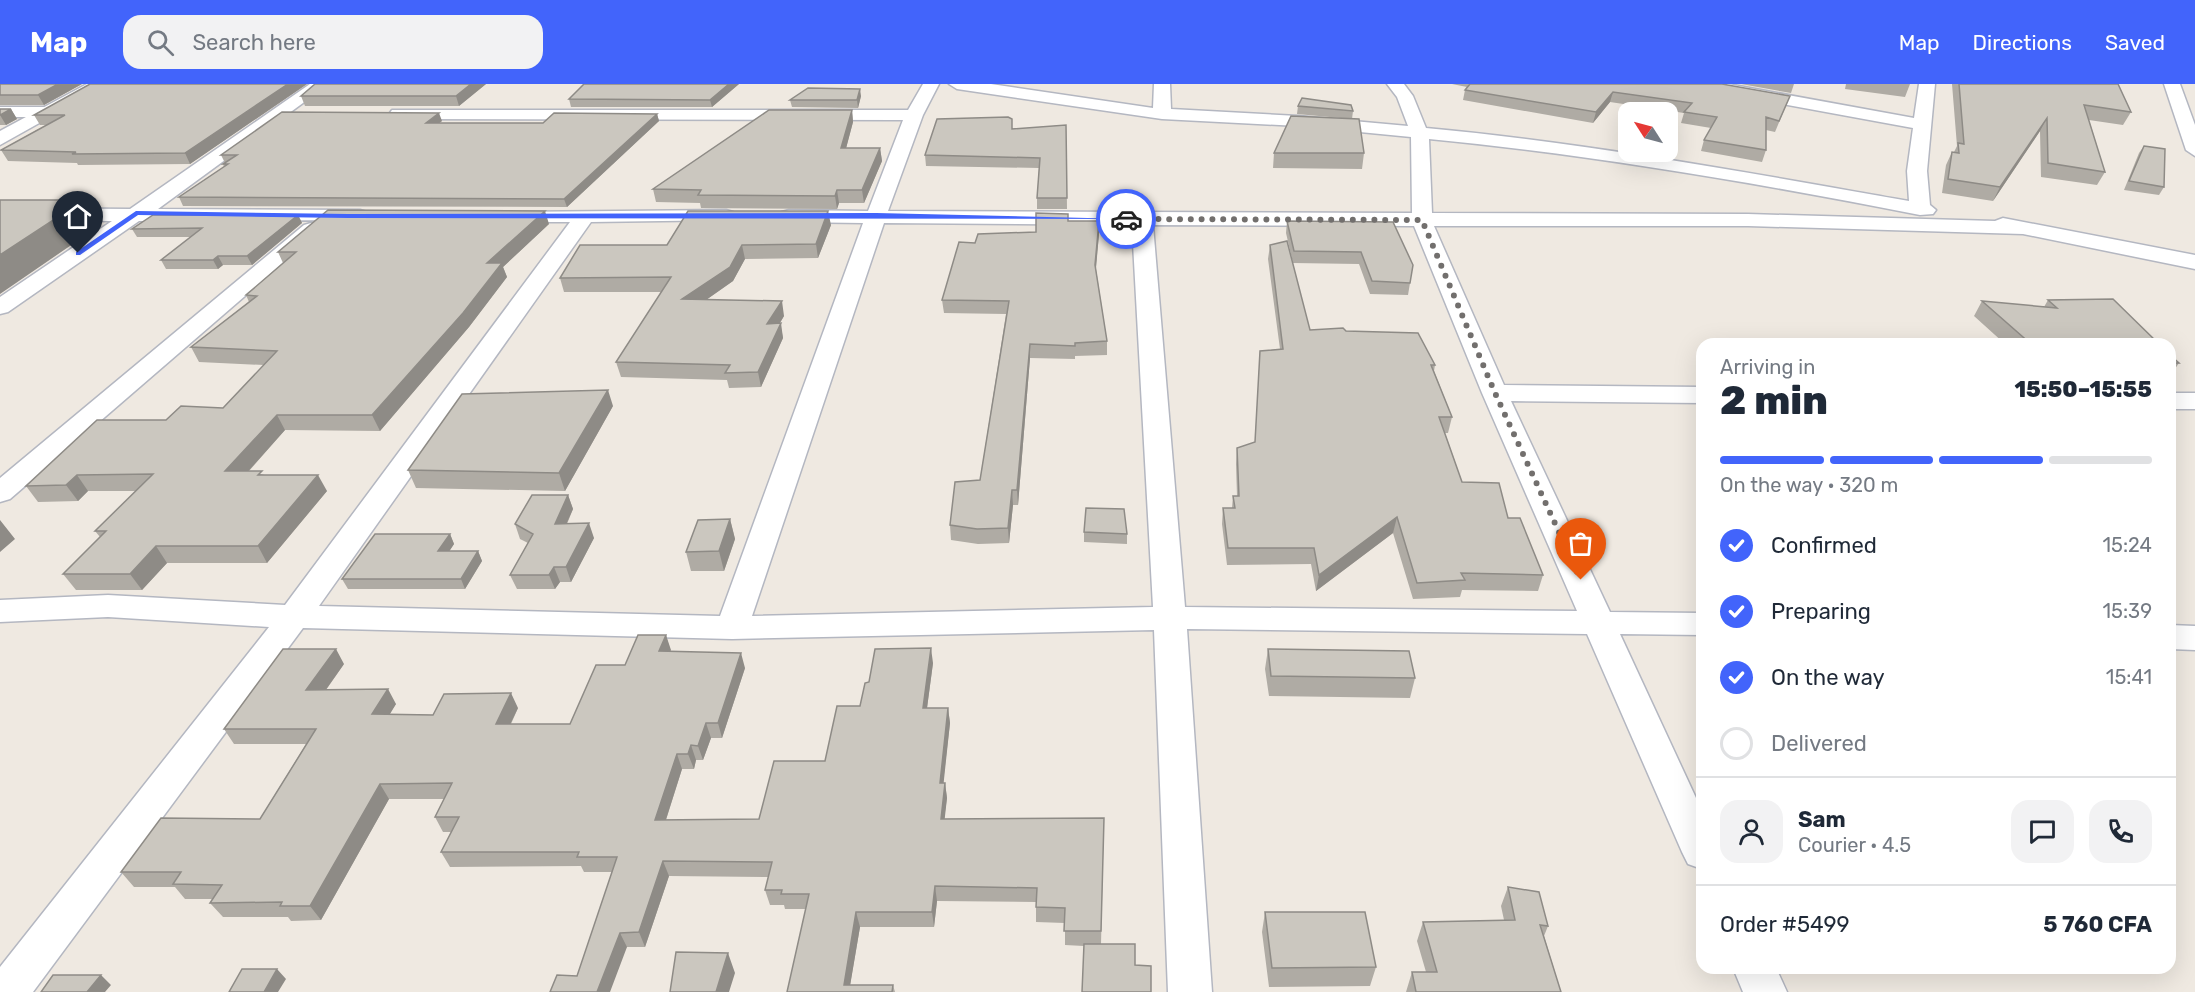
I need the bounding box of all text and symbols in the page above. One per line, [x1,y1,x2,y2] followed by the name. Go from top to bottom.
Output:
[123,15,543,69] search box
[30,26,87,59] text: Map
[144,26,177,59] icon: search
[192,29,316,56] text: Search here
[1899,30,1940,55] text: Map
[1973,30,2072,55] text: Directions
[2105,30,2165,55] text: Saved
[1618,102,1678,162] north arrow
[1618,102,1678,162] map controls
[1096,189,1156,249] courier
[52,191,103,253] pin
[61,200,94,233] icon: home
[1110,203,1143,236] icon: car
[1720,355,1815,379] text: Arriving in
[2015,376,2152,403] text: 15:50–15:55
[1720,378,1828,424] text: 2 min
[1720,473,1898,497] text: On the way · 320 m
[1555,518,1606,580] pin
[1564,527,1597,560] icon: bag
[1720,529,1753,562] icon: check
[1771,532,1877,559] text: Confirmed
[2102,533,2152,557] text: 15:24
[1720,595,1753,628] icon: check
[1771,598,1871,625] text: Preparing
[2103,599,2152,623] text: 15:39
[1720,661,1753,694] icon: check
[1771,664,1885,691] text: On the way
[2106,665,2152,689] text: 15:41
[1771,730,1867,757] text: Delivered
[1720,800,1783,863] button: person
[2011,800,2074,863] button: chat
[2089,800,2152,863] button: phone
[1798,806,1846,833] text: Sam
[1798,833,1911,857] text: Courier · 4.5
[1720,911,1850,938] text: Order #5499
[2043,911,2152,938] text: 5 760 CFA

